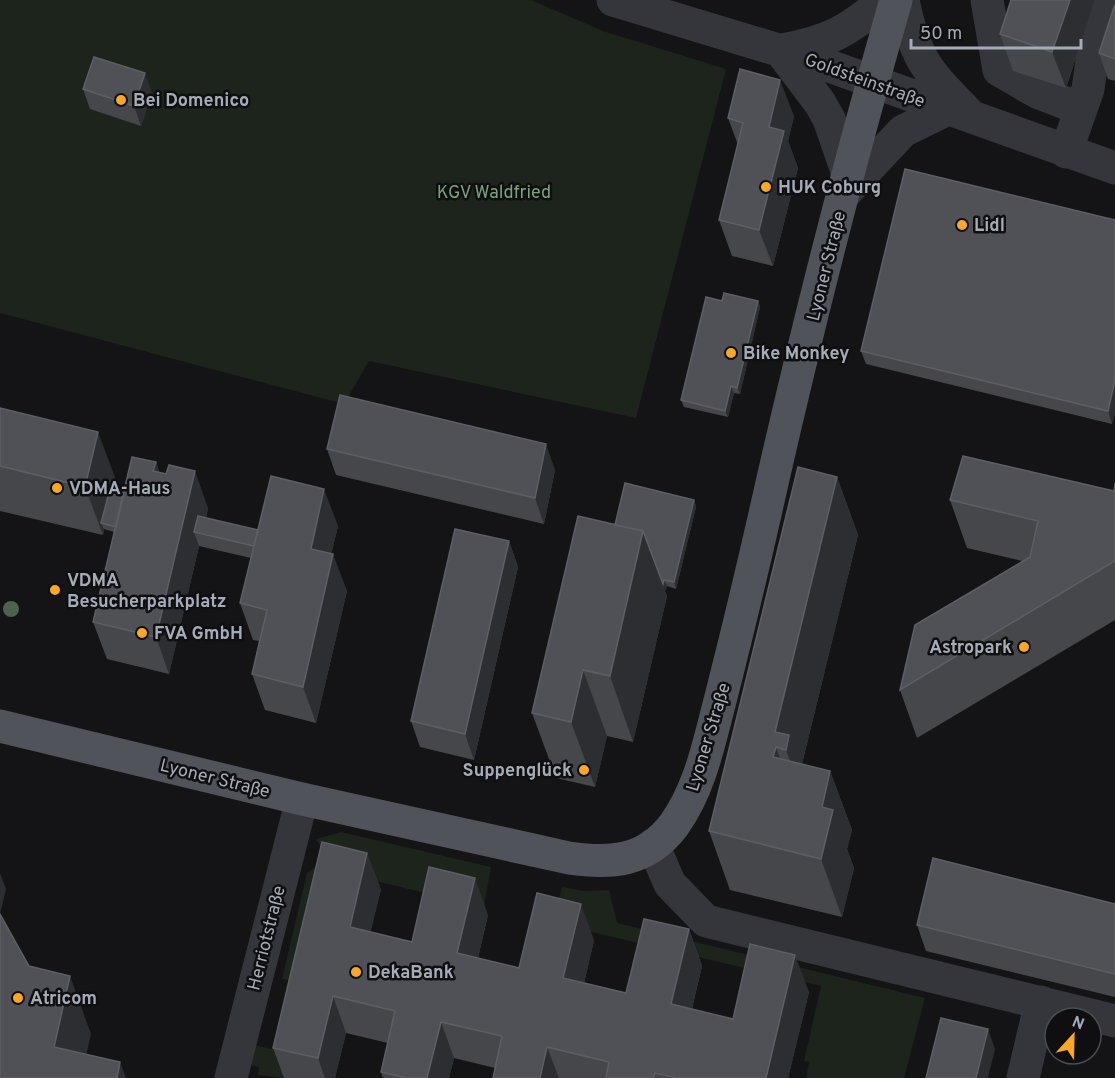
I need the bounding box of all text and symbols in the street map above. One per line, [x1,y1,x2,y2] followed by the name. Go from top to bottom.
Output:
[911,12,1080,50] scale bar
[920,23,962,46] text: 50 m
[801,49,928,114] street label: Goldsteinstraße
[133,90,249,113] place label: Bei Domenico
[114,93,128,107] marker: Bei Domenico
[778,177,881,200] place label: HUK Coburg
[759,180,773,194] marker: HUK Coburg
[437,182,551,205] park label: KGV Waldfried
[803,209,852,324] street label: Lyoner Straße
[974,215,1005,238] place label: Lidl
[955,218,969,232] marker: Lidl
[743,343,849,366] place label: Bike Monkey
[724,346,738,360] marker: Bike Monkey
[69,478,170,501] place label: VDMA-Haus
[50,481,64,495] marker: VDMA-Haus
[67,570,227,614] place label: VDMA Besucherparkplatz
[48,583,62,597] marker: VDMA Besucherparkplatz
[154,623,243,646] place label: FVA GmbH
[135,626,149,640] marker: FVA GmbH
[929,637,1012,660] place label: Astropark
[1017,640,1031,654] marker: Astropark
[682,680,737,795] street label: Lyoner Straße
[157,755,272,804] street label: Lyoner Straße
[463,760,572,783] place label: Suppenglück
[577,763,591,777] marker: Suppenglück
[243,883,292,993] street label: Herriotstraße
[368,962,454,985] place label: DekaBank
[349,965,363,979] marker: DekaBank
[30,988,97,1011] place label: Atricom
[11,991,25,1005] marker: Atricom
[1043,1006,1103,1066] north arrow
[1069,1013,1087,1035] text: N

